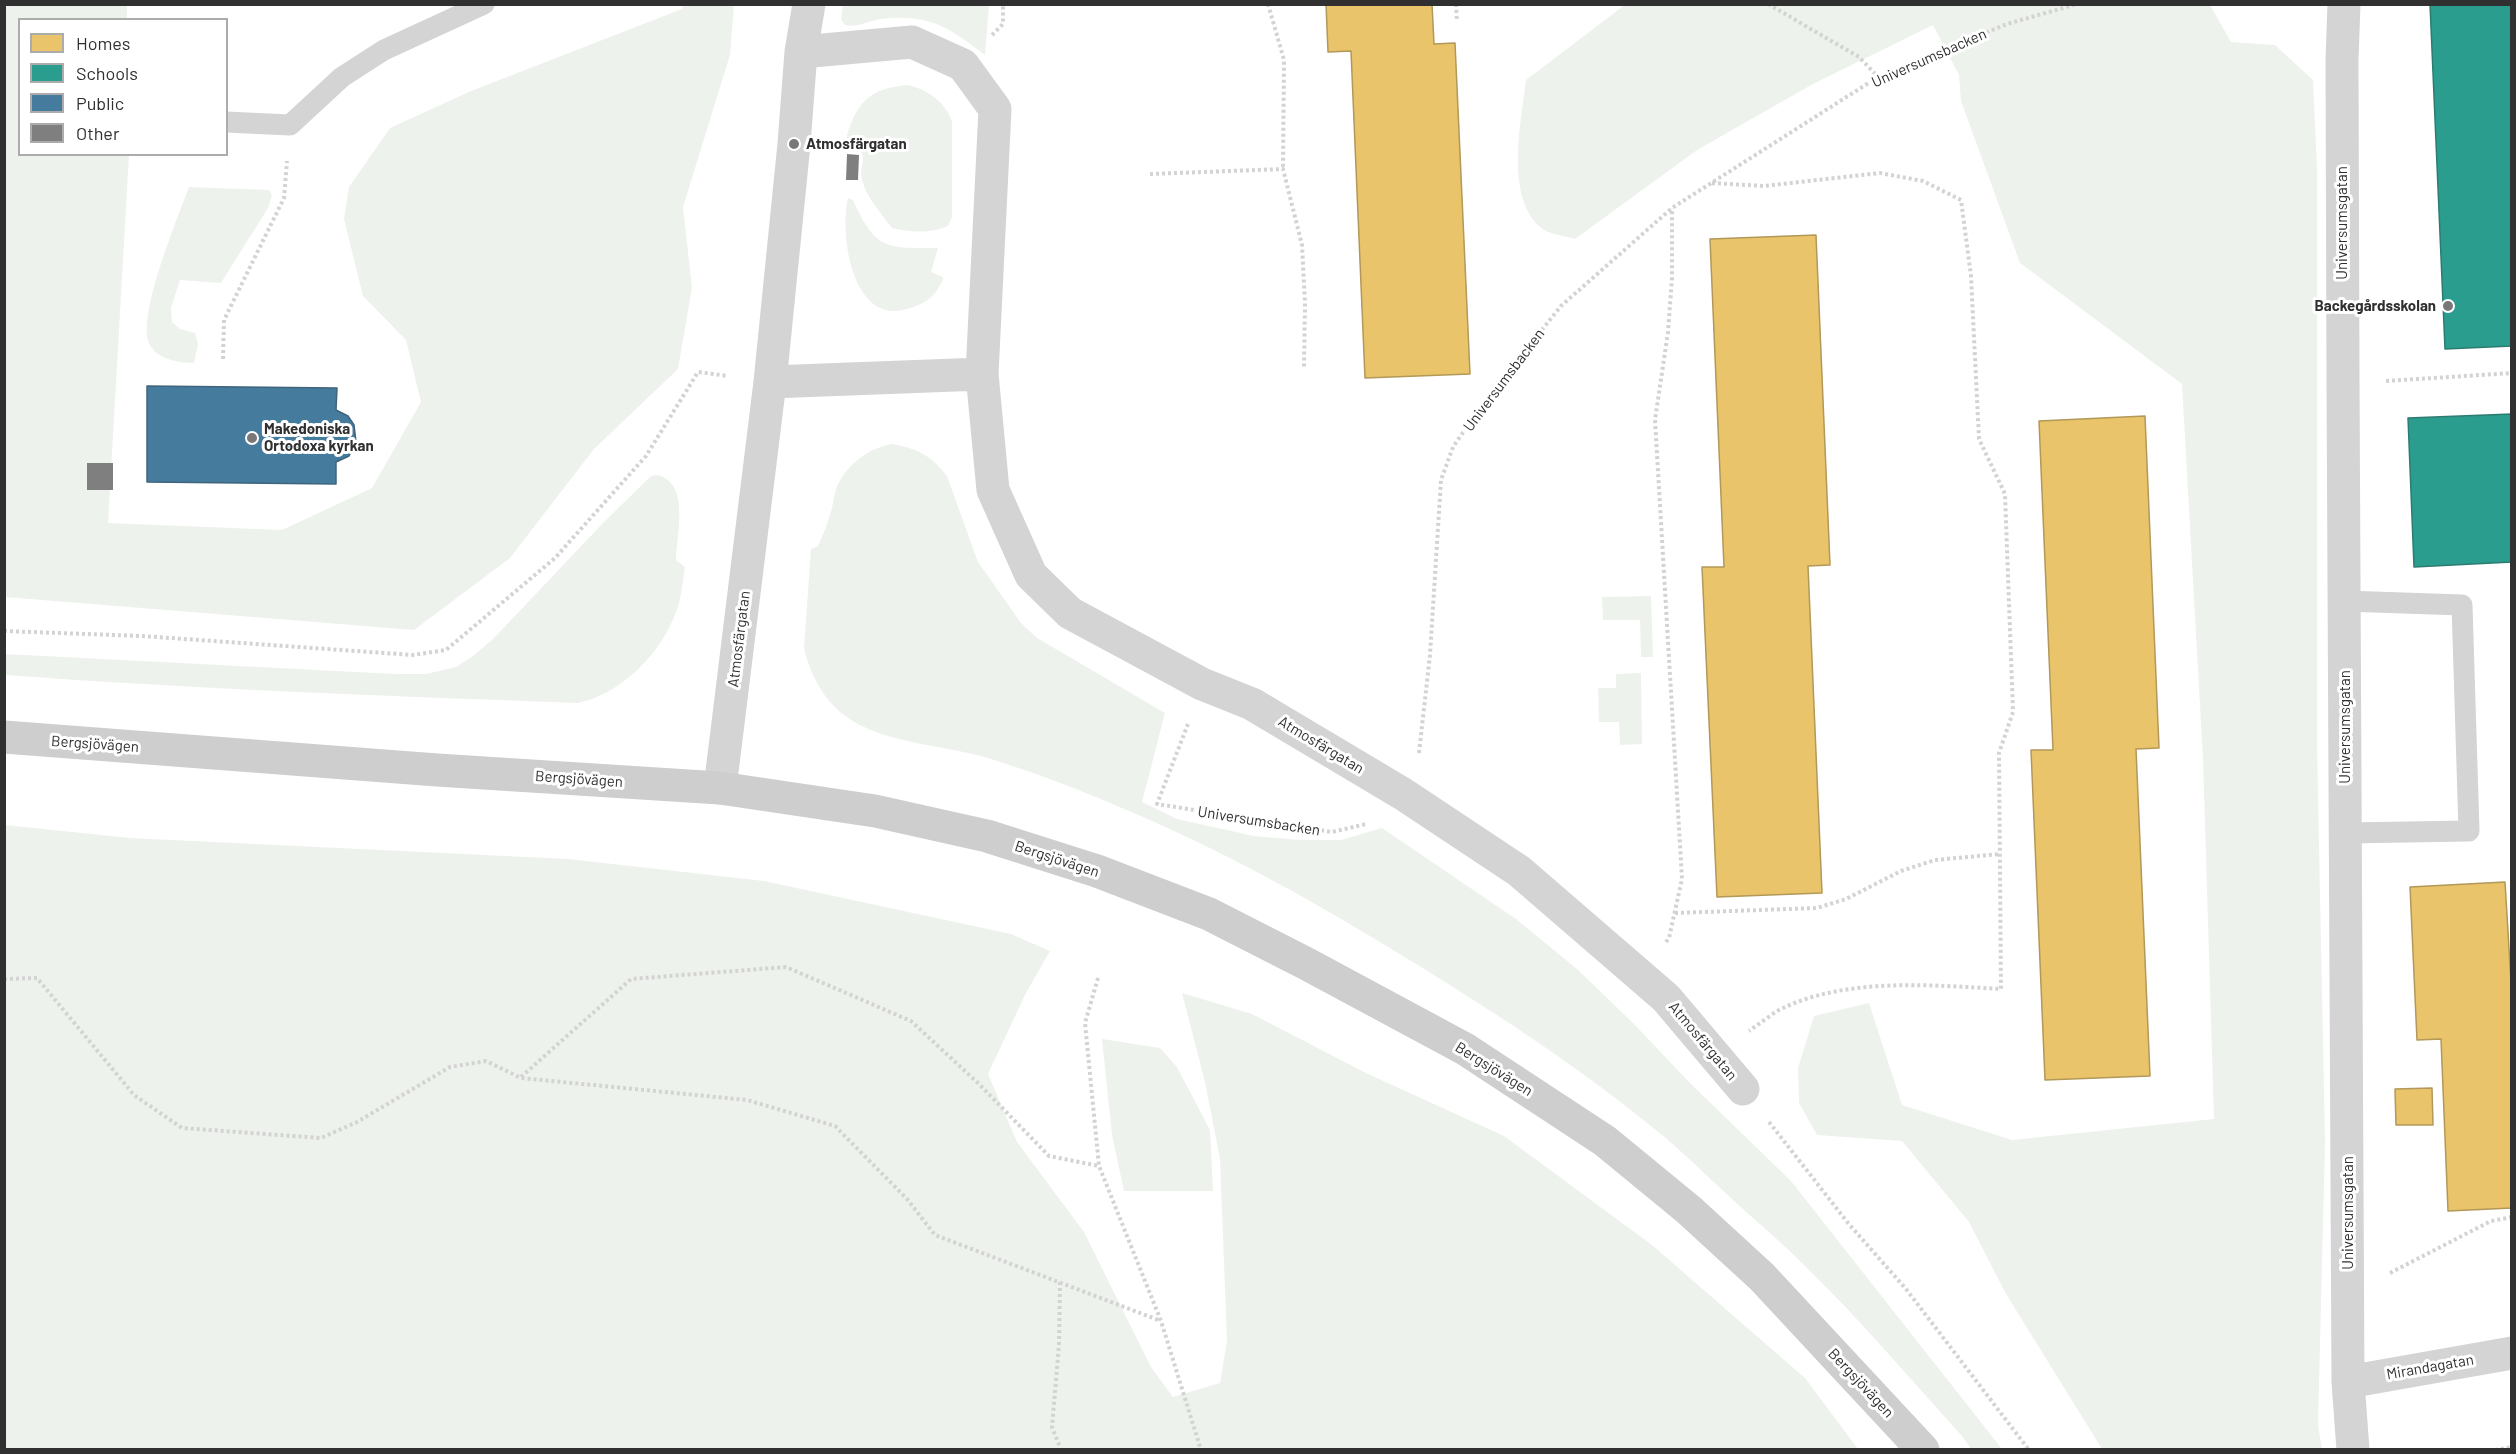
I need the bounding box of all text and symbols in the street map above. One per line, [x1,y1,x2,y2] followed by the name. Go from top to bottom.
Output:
[18,18,228,156] legend
[1869,25,1989,91] street label: Universumsbacken
[76,32,130,54] text: Homes
[76,62,138,84] text: Schools
[76,92,124,114] text: Public
[76,122,119,144] text: Other
[806,135,907,153] place label: Atmosfärgatan
[787,137,801,151] marker: Atmosfärgatan
[2333,166,2351,280] street label: Universumsgatan
[2315,297,2436,315] place label: Backegårdsskolan
[2441,299,2455,313] marker: Backegårdsskolan
[1460,325,1548,435] street label: Universumsbacken
[264,420,374,455] place label: Makedoniska Ortodoxa kyrkan
[245,431,259,445] marker: Makedoniska Ortodoxa kyrkan
[724,590,754,688] street label: Atmosfärgatan
[2336,670,2354,784] street label: Universumsgatan
[1275,712,1367,778] street label: Atmosfärgatan
[51,732,139,756] street label: Bergsjövägen
[535,767,623,791] street label: Bergsjövägen
[1196,802,1322,840] street label: Universumsbacken
[1012,837,1102,881] street label: Bergsjövägen
[1665,998,1741,1084] street label: Atmosfärgatan
[1452,1038,1536,1100] street label: Bergsjövägen
[2339,1156,2357,1270] street label: Universumsgatan
[1824,1345,1898,1421] street label: Bergsjövägen
[2385,1350,2475,1384] street label: Mirandagatan

